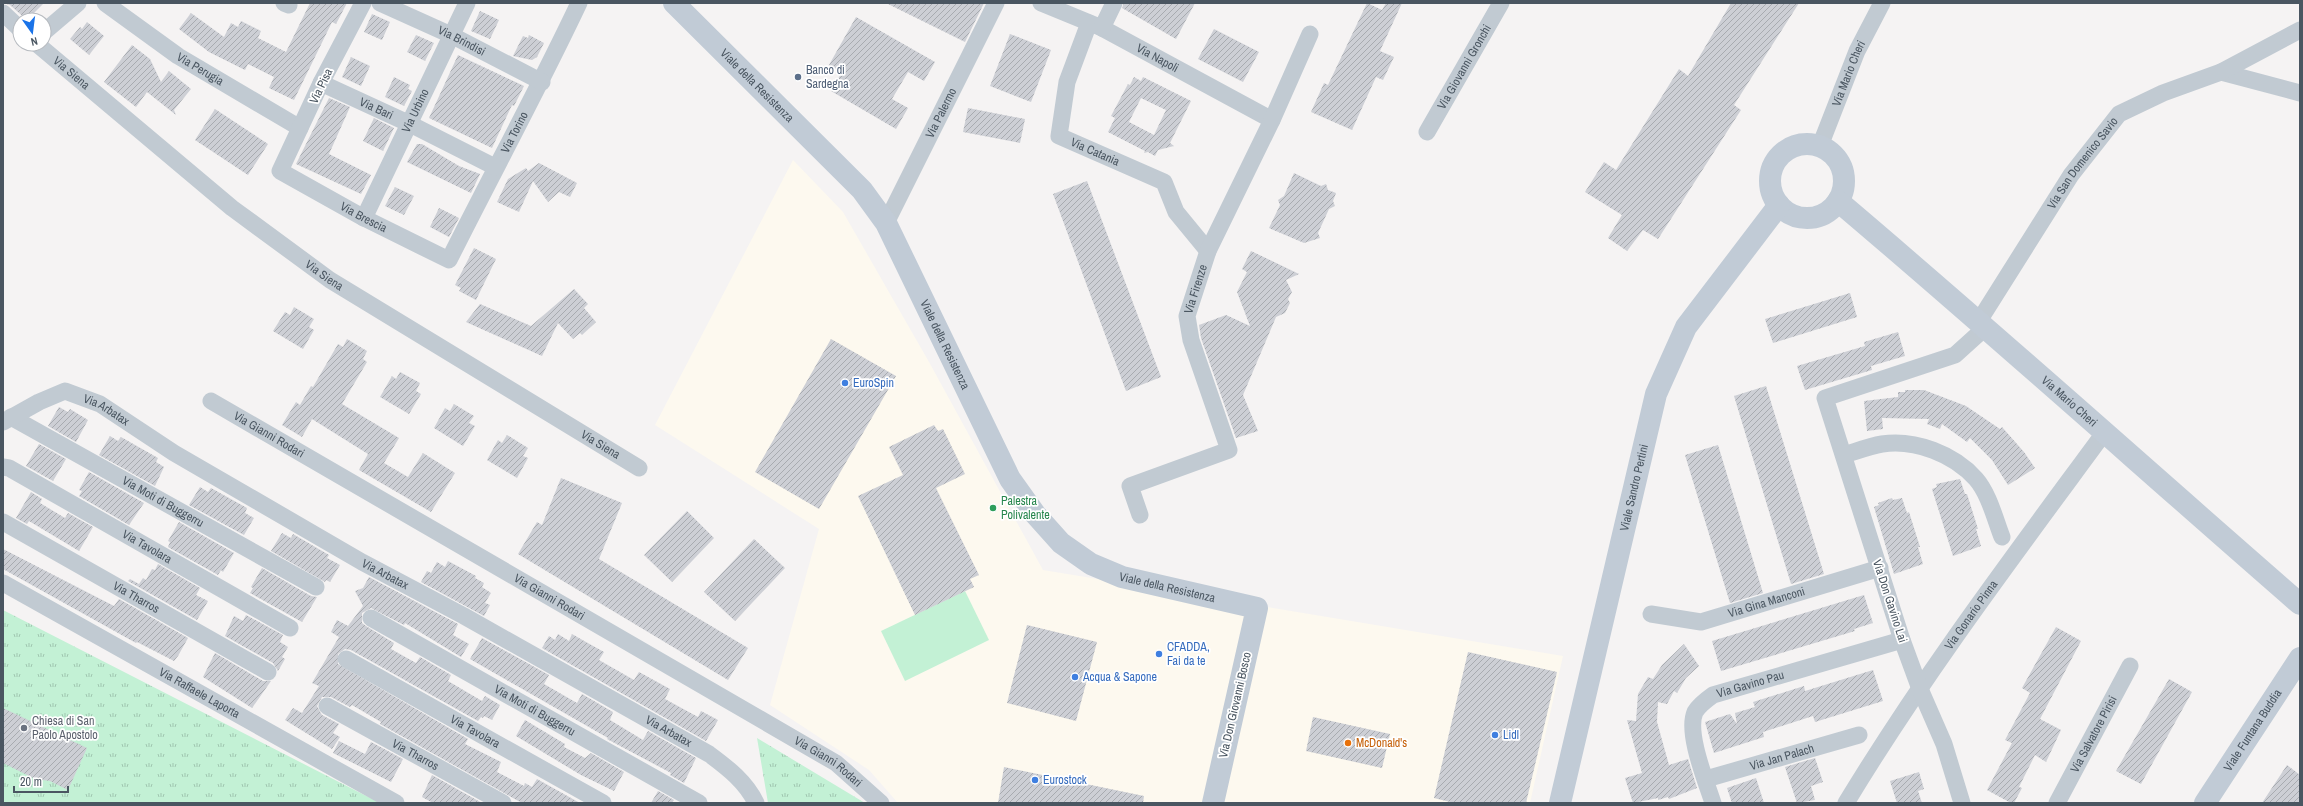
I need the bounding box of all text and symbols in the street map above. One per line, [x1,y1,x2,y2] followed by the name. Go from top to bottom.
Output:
[12,12,52,52] north arrow
[435,22,488,59] street label: Via Brindisi
[1434,22,1495,112] street label: Via Giovanni Gronchi
[30,34,39,49] text: N
[1828,38,1869,109] street label: Via Mario Cheri
[1133,40,1181,76] street label: Via Napoli
[717,45,798,126] street label: Viale della Resistenza
[174,49,227,89] street label: Via Perugia
[50,53,94,93] street label: Via Siena
[806,62,849,92] place label: Banco di Sardegna
[306,65,337,106] street label: Via Pisa
[793,72,803,82] marker: Banco di Sardegna
[922,85,960,141] street label: Via Palermo
[398,86,433,135] street label: Via Urbino
[357,94,396,123] street label: Via Bari
[497,109,532,156] street label: Via Torino
[2044,114,2122,212] street label: Via San Domenico Savio
[1068,134,1123,170] street label: Via Catania
[337,198,390,236] street label: Via Brescia
[302,256,347,294] street label: Via Siena
[1180,262,1211,316] street label: Via Firenze
[916,297,974,393] street label: Viale della Resistenza
[2038,372,2101,430] street label: Via Mario Cheri
[853,375,894,391] place label: EuroSpin
[840,378,850,388] marker: EuroSpin
[81,391,133,429] street label: Via Arbatax
[231,408,307,461] street label: Via Gianni Rodari
[578,427,624,463] street label: Via Siena
[1616,443,1652,533] street label: Viale Sandro Pertini
[119,473,207,531] street label: Via Moti di Buggerru
[1001,493,1050,523] place label: Palestra Polivalente
[988,503,998,513] marker: Palestra Polivalente
[119,526,175,567] street label: Via Tavolara
[359,555,411,593] street label: Via Arbatax
[1869,557,1911,645] street label: Via Don Gavino Lai
[1118,569,1217,606] street label: Viale della Resistenza
[511,570,588,624] street label: Via Gianni Rodari
[1941,577,2002,653] street label: Via Gonario Pinna
[110,578,162,617] street label: Via Tharros
[1726,583,1807,621] street label: Via Gina Manconi
[1167,639,1210,669] place label: CFADDA, Fai da te
[1154,649,1164,659] marker: CFADDA, Fai da te
[1215,651,1255,759] street label: Via Don Giovanni Bosco
[156,664,243,722] street label: Via Raffaele Laporta
[1715,667,1786,702] street label: Via Gavino Pau
[1082,669,1157,685] place label: Acqua & Sapone
[1070,672,1080,682] marker: Acqua & Sapone
[491,681,578,740] street label: Via Moti di Buggerru
[2220,686,2286,774] street label: Viale Funtana Buddia
[2067,693,2121,775] street label: Via Salvatore Pirisi
[447,711,503,752] street label: Via Tavolara
[642,712,695,751] street label: Via Arbatax
[32,713,98,743] place label: Chiesa di San Paolo Apostolo
[19,723,29,733] marker: Chiesa di San Paolo Apostolo
[1503,727,1519,743] place label: Lidl
[1490,730,1500,740] marker: Lidl
[791,733,866,791] street label: Via Gianni Rodari
[389,735,442,774] street label: Via Tharros
[1356,735,1407,751] place label: McDonald's
[1343,738,1353,748] marker: McDonald's
[1748,740,1816,774] street label: Via Jan Palach
[14,768,68,794] scale bar
[1043,772,1087,788] place label: Eurostock
[20,774,42,790] text: 20 m
[1030,775,1040,785] marker: Eurostock

